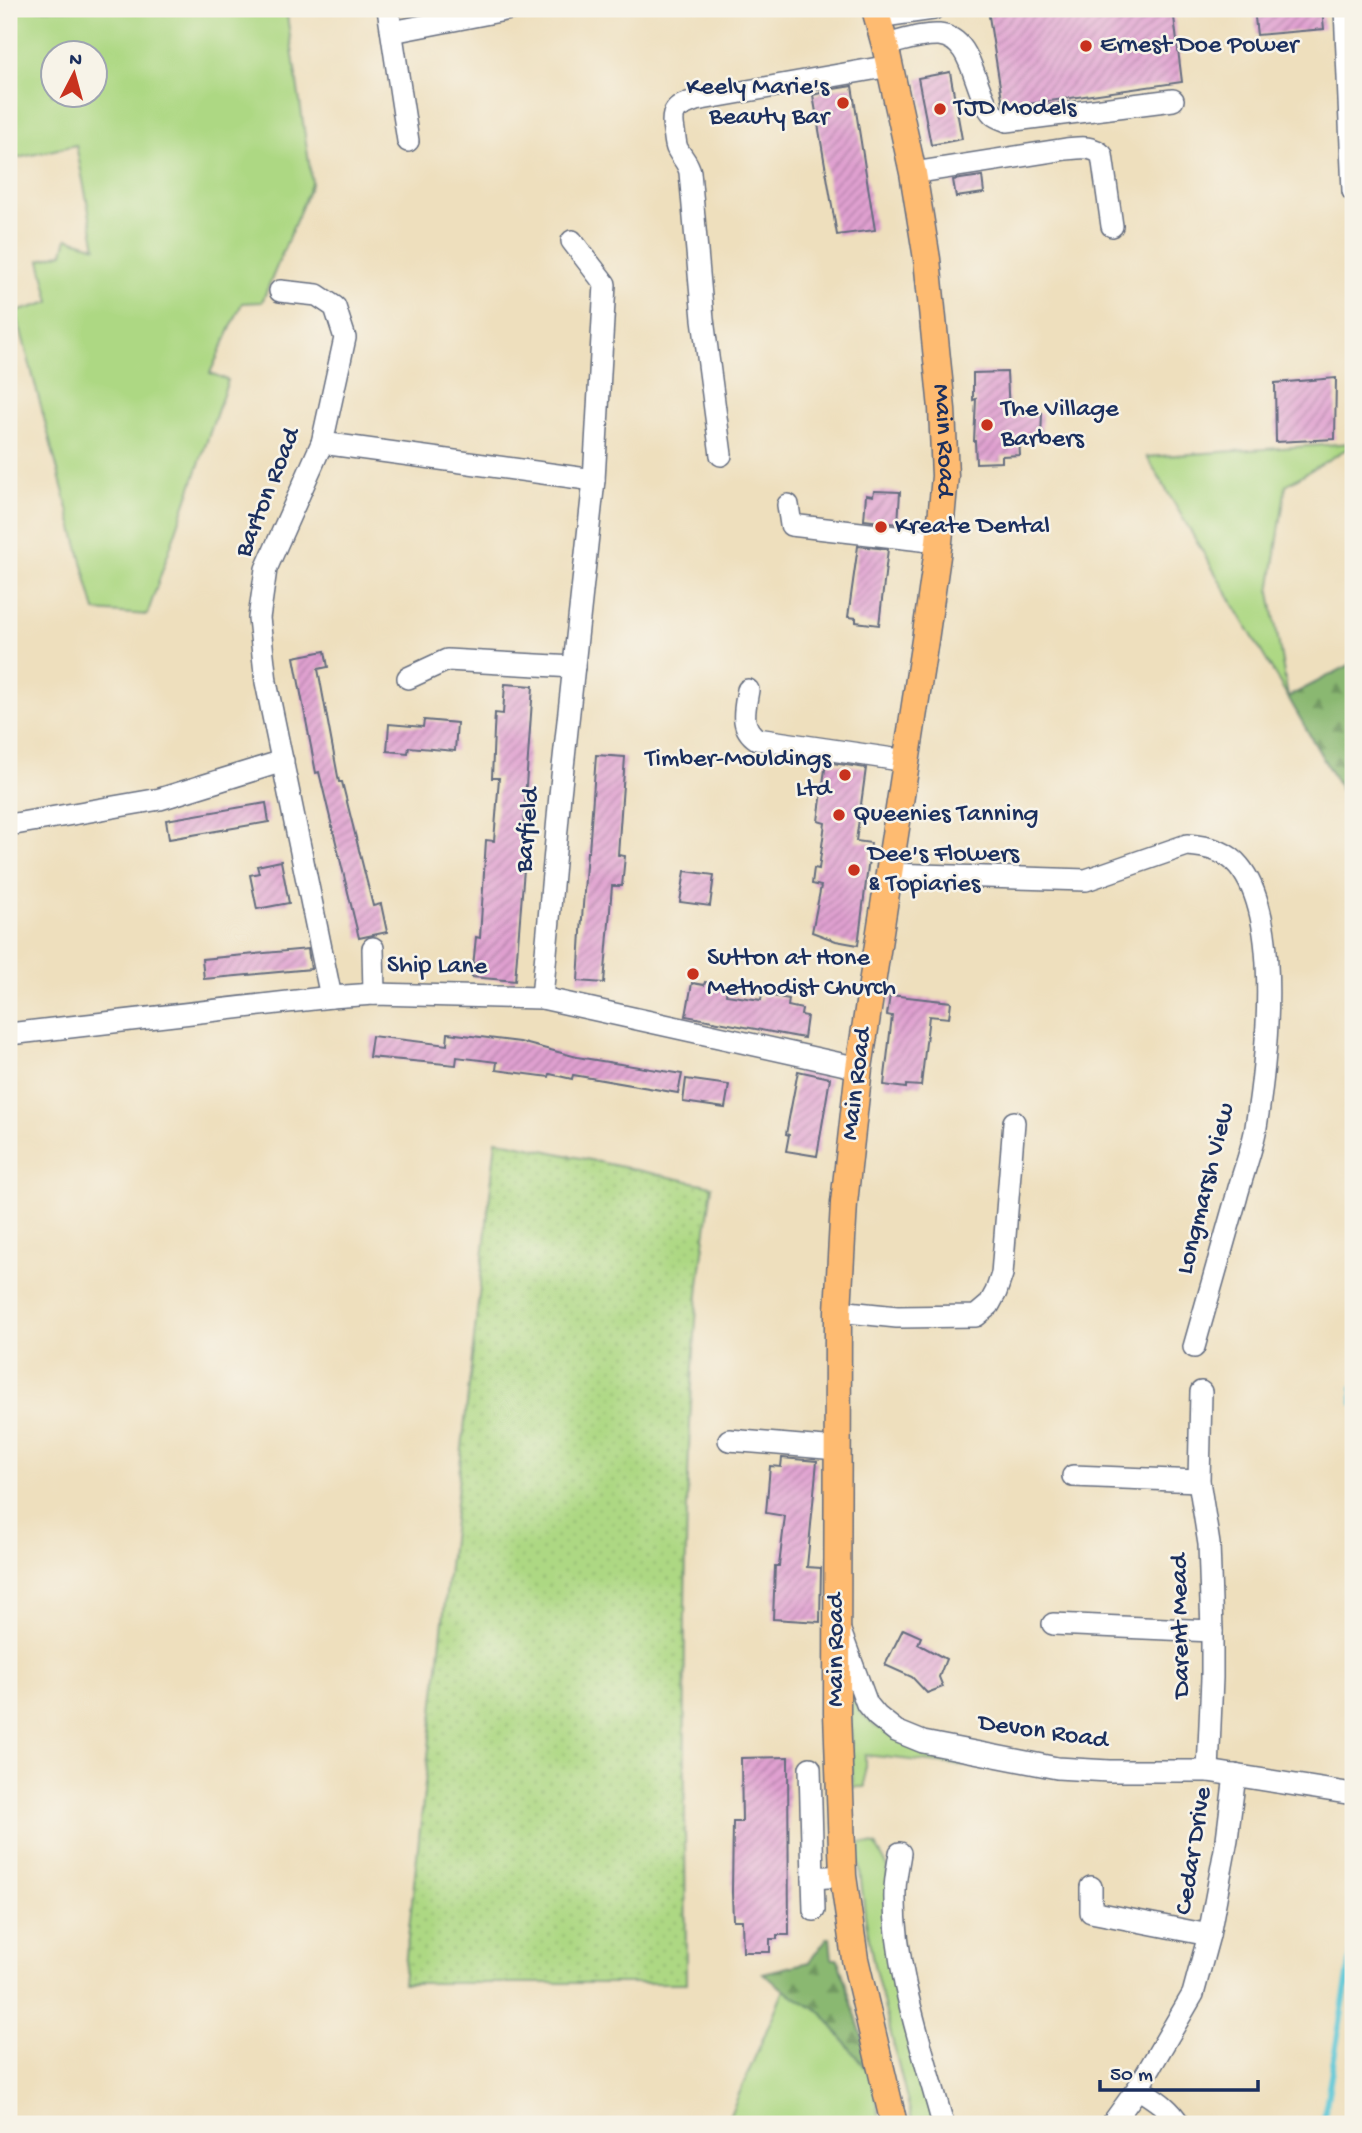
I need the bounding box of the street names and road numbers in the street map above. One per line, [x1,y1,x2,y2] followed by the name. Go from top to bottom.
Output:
[924,383,961,500] street label: Main Road
[229,422,310,563] street label: Barton Road
[510,785,548,875] street label: Barfield
[387,951,488,983] street label: Ship Lane
[836,1024,881,1142] street label: Main Road
[1171,1100,1243,1278] street label: Longmarsh View
[1165,1552,1199,1700] street label: Darent Mead
[822,1592,853,1707] street label: Main Road
[974,1708,1112,1758] street label: Devon Road
[1170,1784,1221,1917] street label: Cedar Drive

